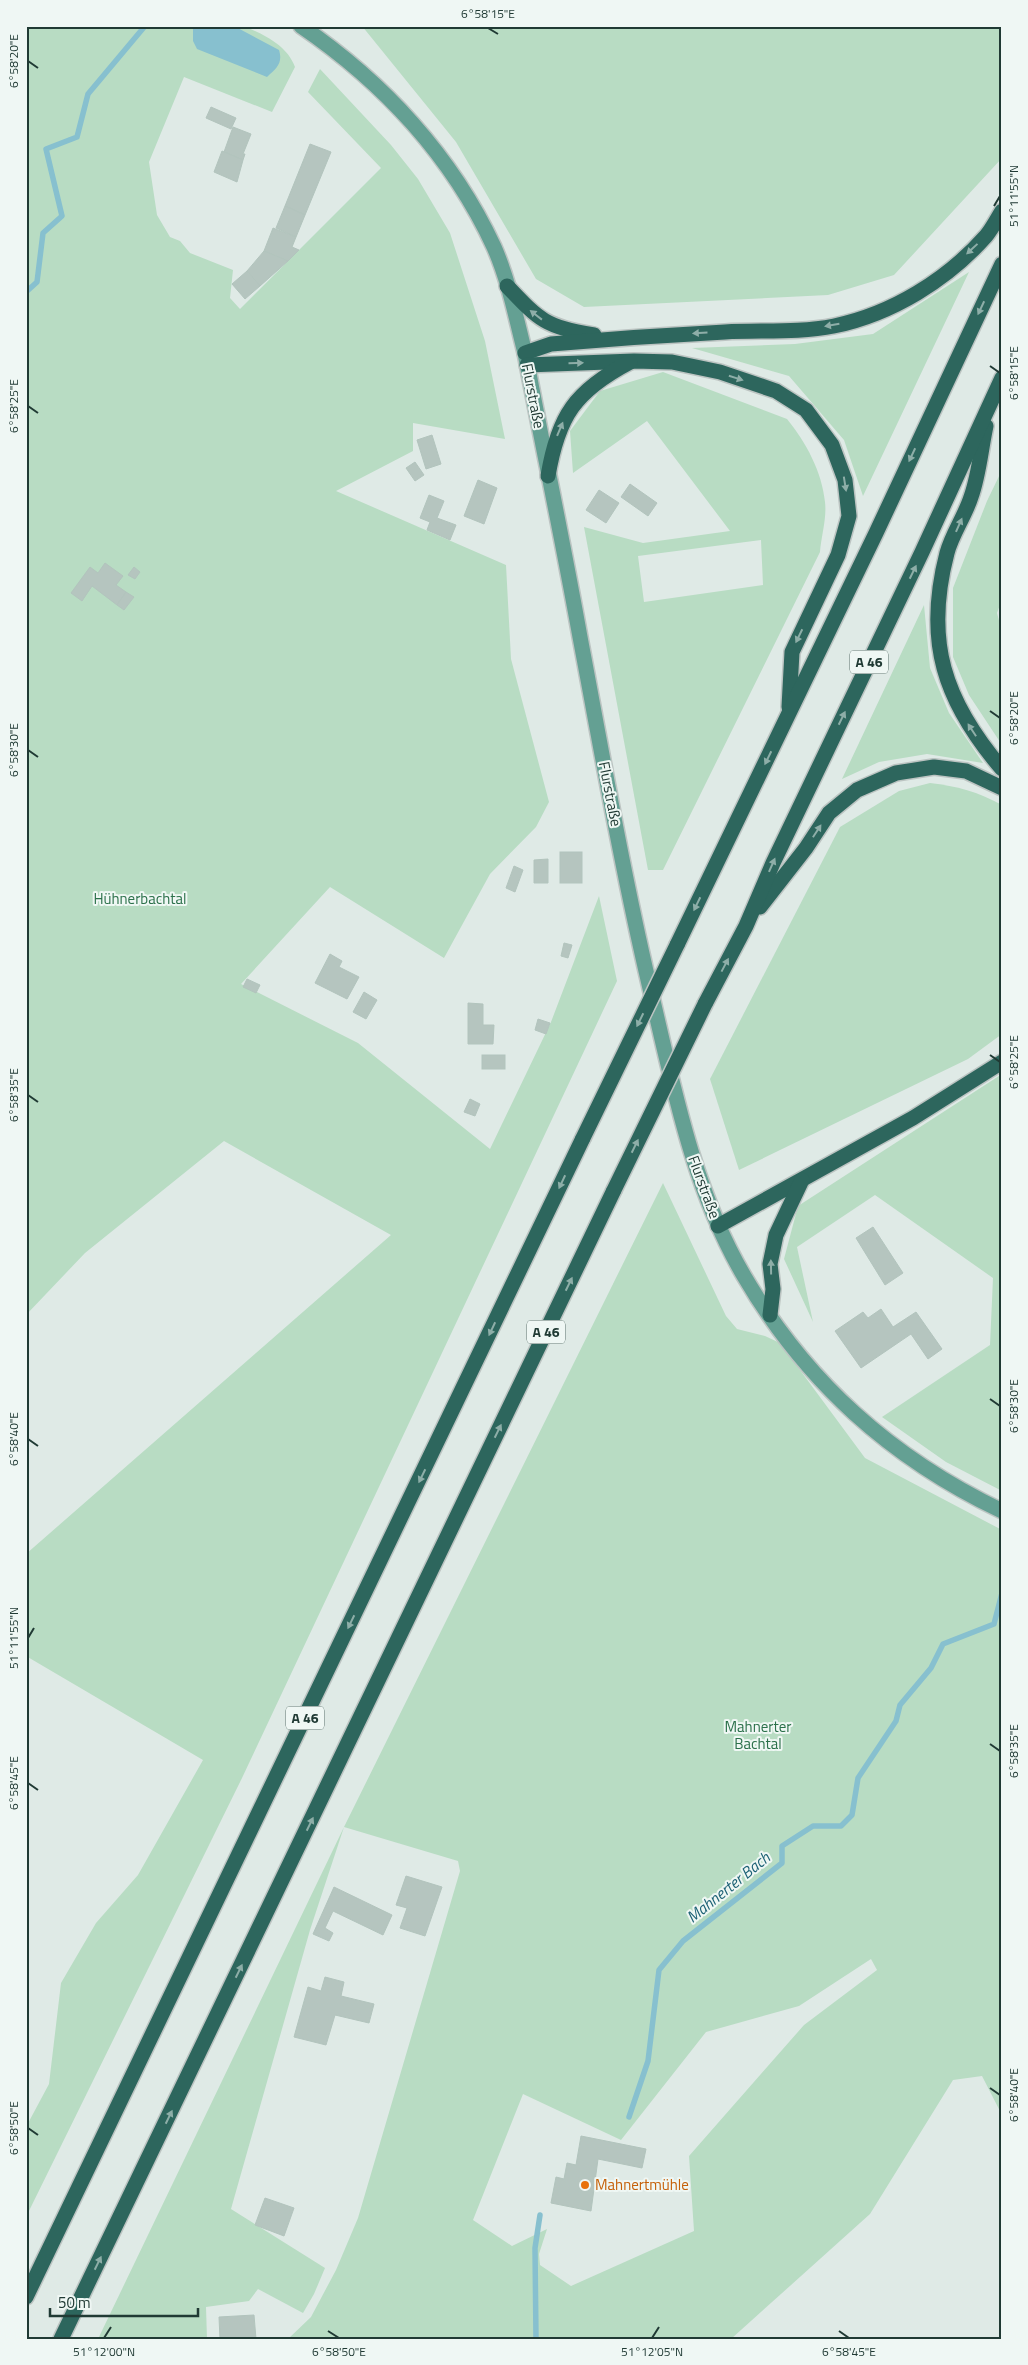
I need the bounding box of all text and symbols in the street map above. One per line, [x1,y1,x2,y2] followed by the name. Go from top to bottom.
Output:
[461,4,515,23] text: 6°58'15"E
[4,34,23,88] text: 6°58'20"E
[1004,165,1023,227] text: 51°11'55"N
[967,243,979,255] one-way arrow
[977,301,985,315] one-way arrow
[529,310,543,320] one-way arrow
[823,322,839,330] one-way arrow
[692,330,708,338] one-way arrow
[1004,346,1023,400] text: 6°58'15"E
[568,359,584,367] one-way arrow
[516,361,551,430] street label: Flurstraße
[729,374,744,382] one-way arrow
[4,379,23,433] text: 6°58'25"E
[556,422,564,437] one-way arrow
[908,448,916,462] one-way arrow
[841,477,849,493] one-way arrow
[955,518,963,533] one-way arrow
[909,565,917,579] one-way arrow
[795,629,803,644] one-way arrow
[850,650,888,674] road number: A 46
[1004,691,1023,745] text: 6°58'20"E
[839,711,847,725] one-way arrow
[4,723,23,777] text: 6°58'30"E
[967,724,977,737] one-way arrow
[763,751,771,765] one-way arrow
[593,759,628,828] street label: Flurstraße
[812,824,822,837] one-way arrow
[769,858,777,872] one-way arrow
[93,887,187,910] park label: Hühnerbachtal
[693,897,701,912] one-way arrow
[721,958,729,972] one-way arrow
[636,1013,644,1028] one-way arrow
[1004,1035,1023,1089] text: 6°58'25"E
[4,1068,23,1122] text: 6°58'35"E
[631,1139,639,1153] one-way arrow
[682,1152,727,1222] street label: Flurstraße
[557,1175,565,1189] one-way arrow
[767,1259,775,1275] one-way arrow
[565,1277,573,1291] one-way arrow
[527,1320,565,1344] road number: A 46
[488,1322,496,1336] one-way arrow
[1004,1379,1023,1433] text: 6°58'30"E
[4,1412,23,1466] text: 6°58'40"E
[495,1424,503,1438] one-way arrow
[417,1468,426,1483] one-way arrow
[4,1607,23,1669] text: 51°11'55"N
[347,1615,355,1629] one-way arrow
[286,1706,324,1730] road number: A 46
[724,1715,792,1755] park label: Mahnerter Bachtal
[1004,1724,1023,1778] text: 6°58'35"E
[4,1756,23,1810] text: 6°58'45"E
[306,1817,314,1832] one-way arrow
[681,1845,776,1928] water label: Mahnerter Bach
[236,1964,244,1978] one-way arrow
[1004,2068,1023,2122] text: 6°58'40"E
[4,2101,23,2155] text: 6°58'50"E
[165,2110,173,2124] one-way arrow
[595,2173,689,2196] place label: Mahnertmühle
[579,2179,591,2191] marker: Mahnertmühle
[94,2256,102,2270] one-way arrow
[50,2285,198,2317] scale bar
[58,2291,91,2314] text: 50 m
[73,2342,135,2361] text: 51°12'00"N
[312,2342,366,2361] text: 6°58'50"E
[621,2342,683,2361] text: 51°12'05"N
[822,2342,876,2361] text: 6°58'45"E

